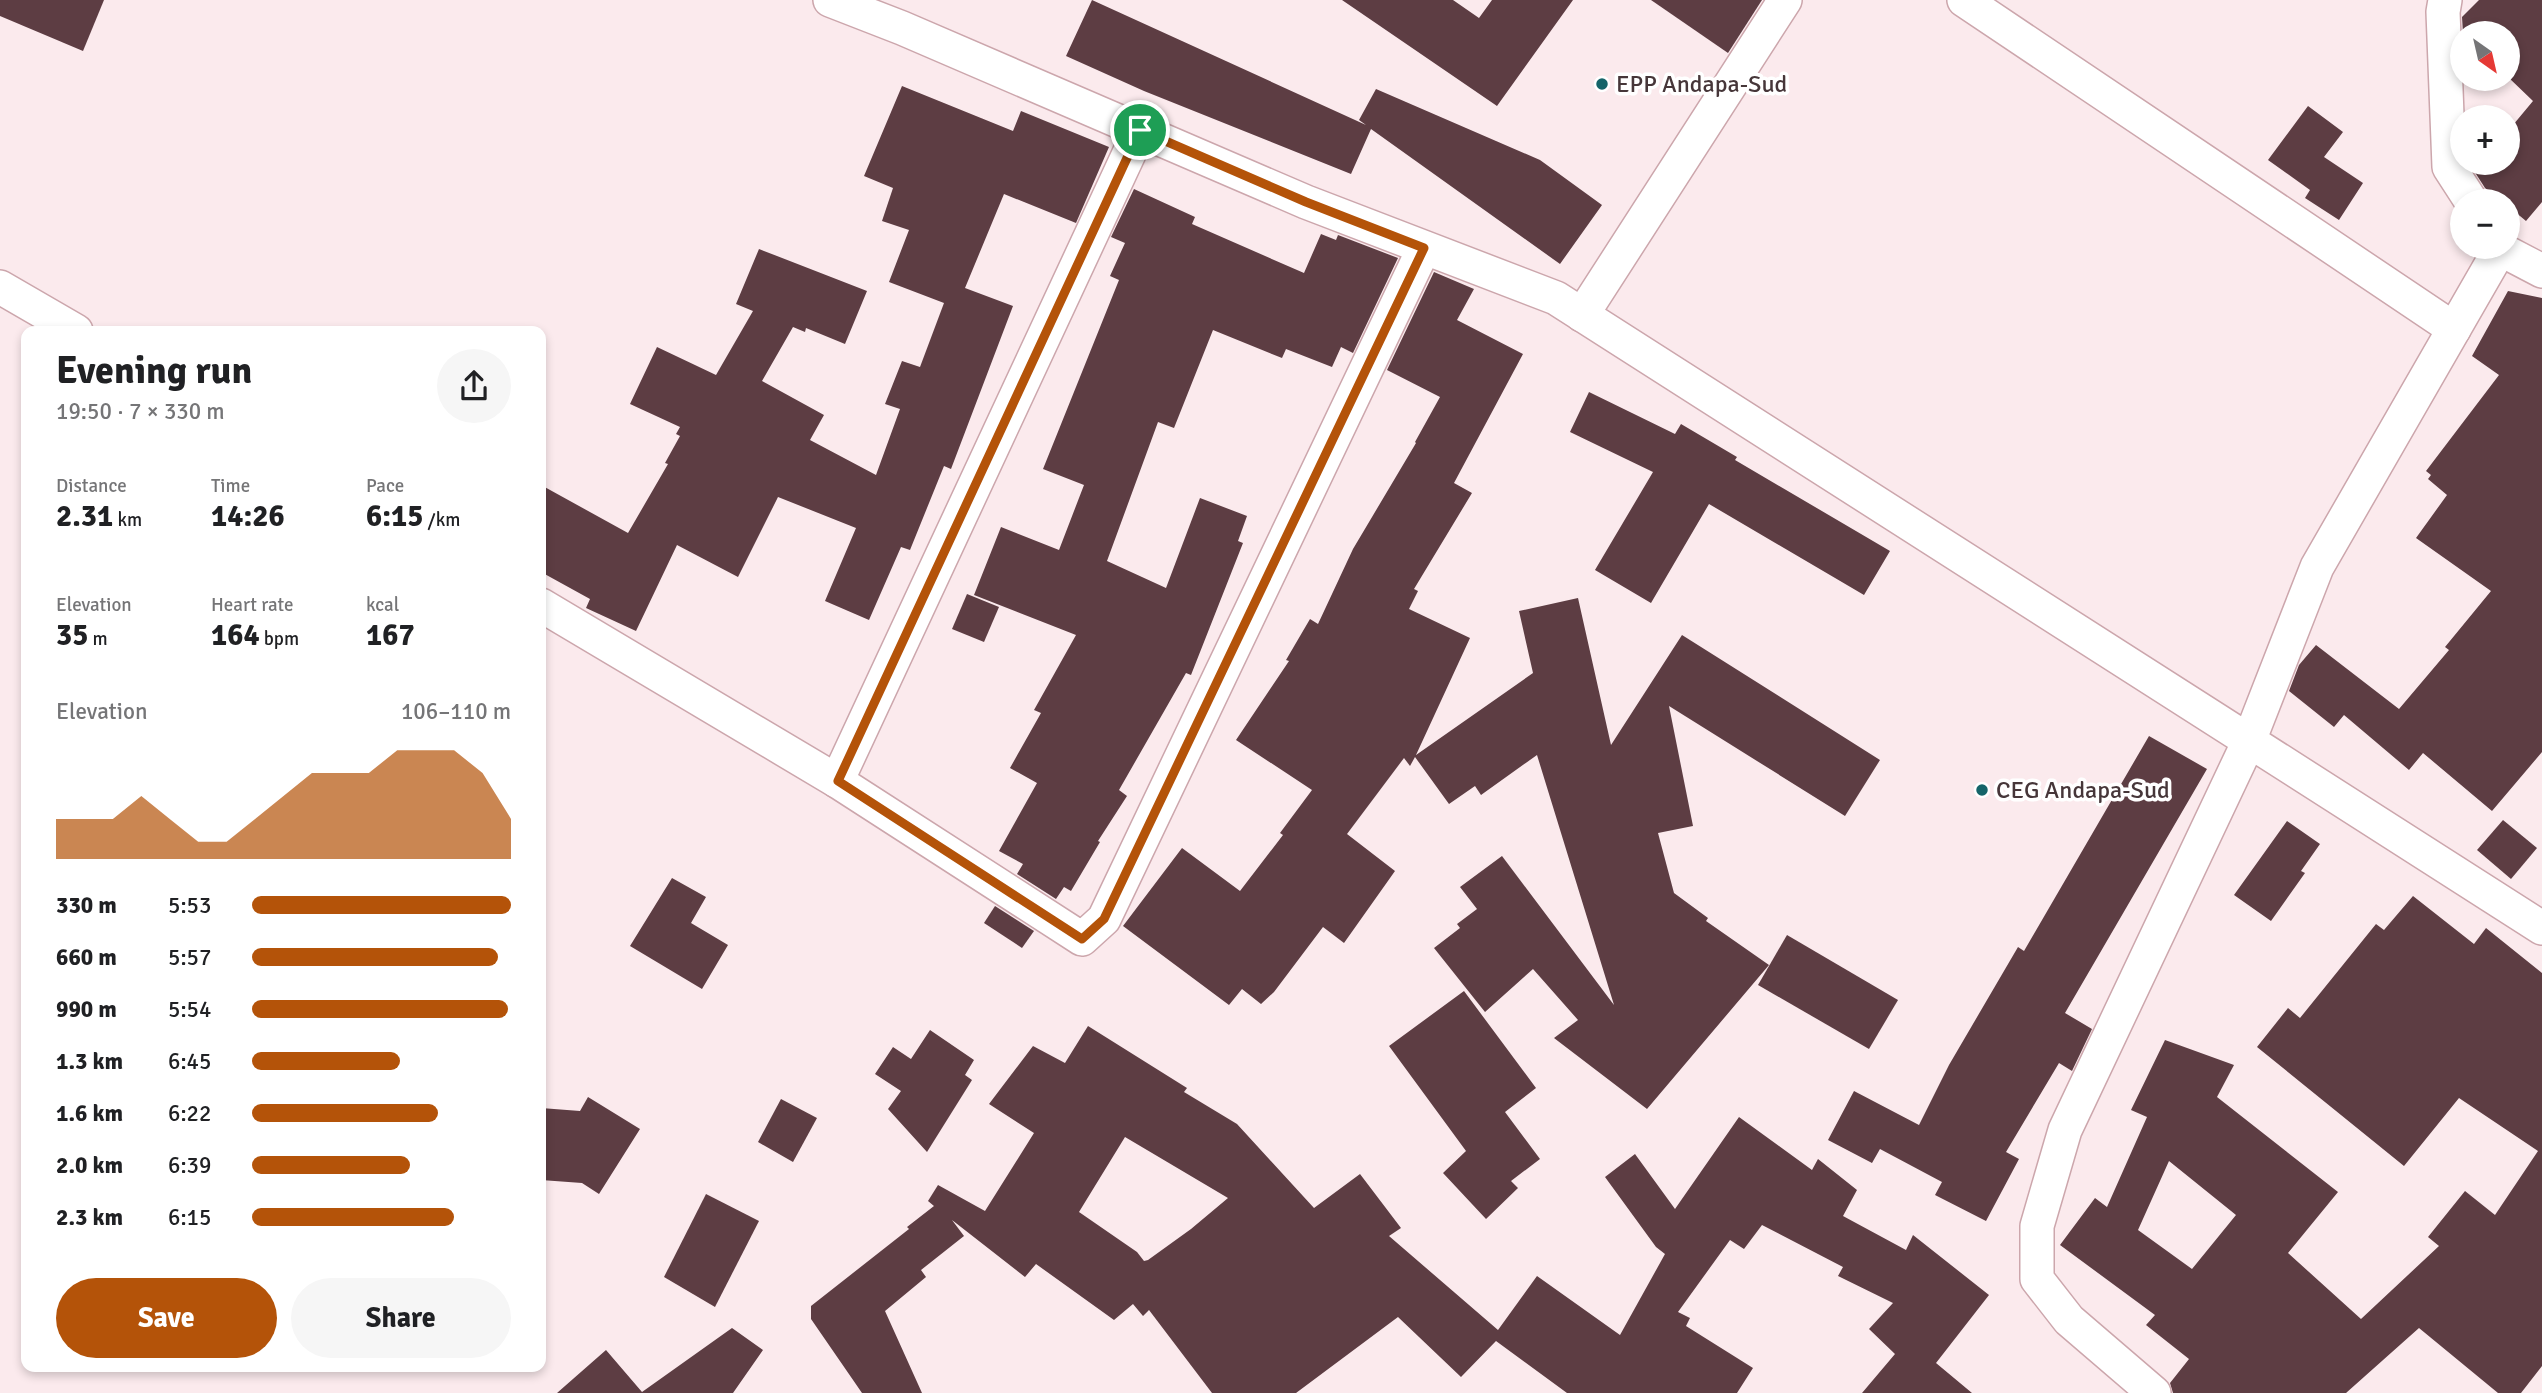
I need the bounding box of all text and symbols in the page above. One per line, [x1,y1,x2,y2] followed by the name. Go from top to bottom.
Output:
[2450,21,2520,91] north arrow
[2450,21,2520,259] map controls
[1616,69,1787,99] place label: EPP Andapa-Sud
[1594,76,1610,92] marker: EPP Andapa-Sud
[1110,100,1170,160] pin
[2450,105,2520,175] button: +
[1121,111,1159,149] icon: arrive
[2450,189,2520,259] button: −
[56,347,252,394] text: Evening run
[437,349,511,423] button: share
[56,397,225,426] text: 19:50 · 7 × 330 m
[56,474,127,498] text: Distance
[211,474,250,498] text: Time
[366,474,404,498] text: Pace
[56,498,113,535] text: 2.31
[211,498,285,535] text: 14:26
[366,498,423,535] text: 6:15
[113,508,142,532] text: km
[423,508,460,532] text: /km
[56,593,132,617] text: Elevation
[211,593,293,617] text: Heart rate
[366,593,399,617] text: kcal
[56,617,88,654] text: 35
[211,617,260,654] text: 164
[366,617,415,654] text: 167
[88,627,108,651] text: m
[260,627,299,651] text: bpm
[56,697,148,726] text: Elevation
[401,697,511,726] text: 106–110 m
[1996,775,2170,805] place label: CEG Andapa-Sud
[1974,782,1990,798] marker: CEG Andapa-Sud
[56,891,117,920] text: 330 m
[168,891,211,920] text: 5:53
[56,943,117,972] text: 660 m
[168,943,211,972] text: 5:57
[56,995,117,1024] text: 990 m
[168,995,211,1024] text: 5:54
[56,1047,123,1076] text: 1.3 km
[168,1047,211,1076] text: 6:45
[56,1099,123,1128] text: 1.6 km
[168,1099,211,1128] text: 6:22
[56,1151,123,1180] text: 2.0 km
[168,1151,211,1180] text: 6:39
[56,1203,123,1232] text: 2.3 km
[168,1203,211,1232] text: 6:15
[56,1278,277,1358] button: Save
[291,1278,511,1358] button: Share

